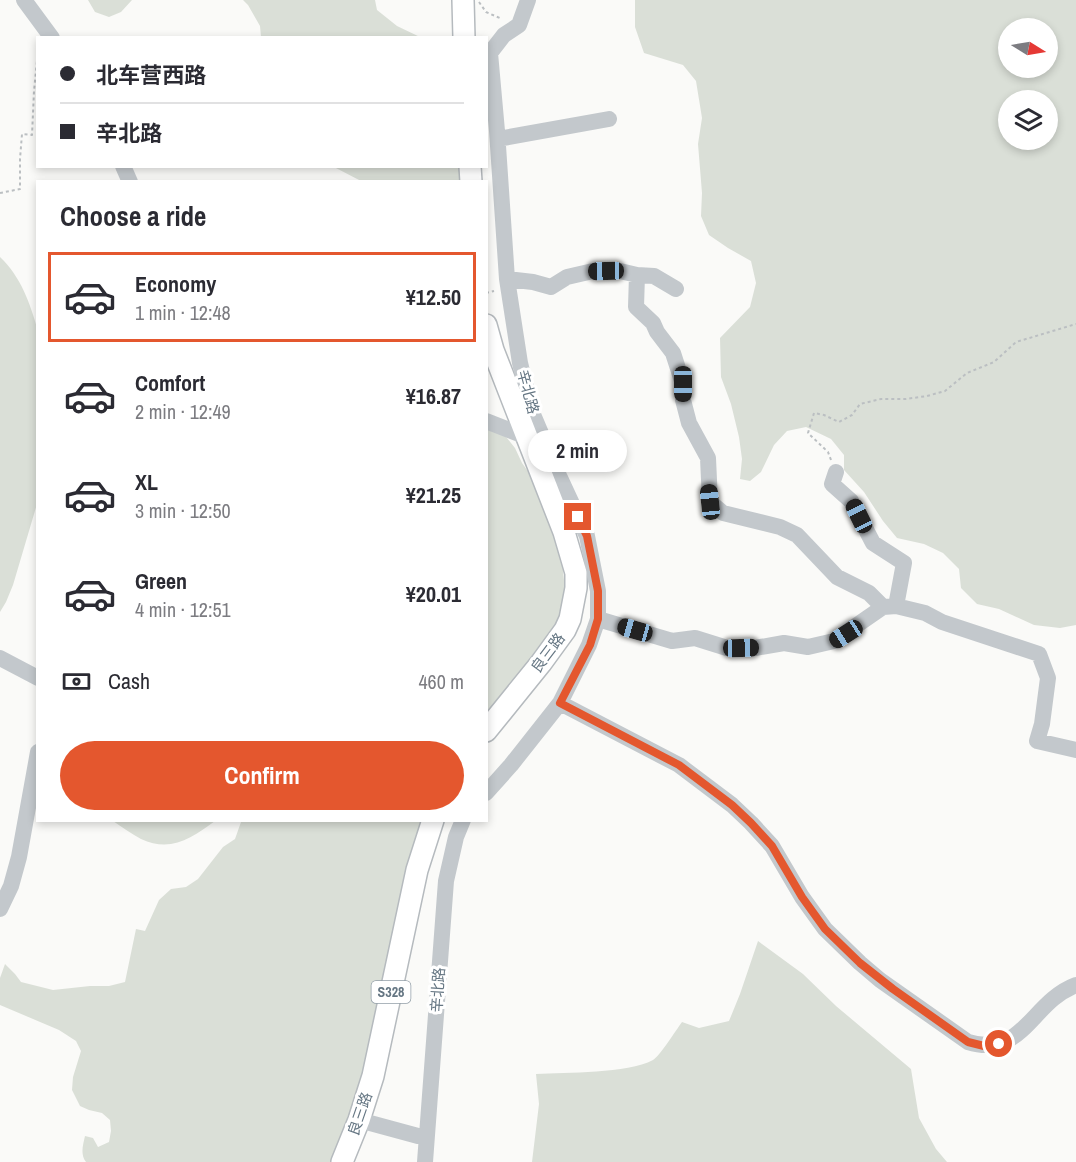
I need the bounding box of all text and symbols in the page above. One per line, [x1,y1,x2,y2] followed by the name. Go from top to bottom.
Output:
[998,18,1058,78] north arrow
[998,18,1058,150] map controls
[96,60,206,90] text: 北车营西路
[998,90,1058,150] button: layers
[96,118,162,148] text: 辛北路
[60,198,206,234] text: Choose a ride
[588,262,624,280] car
[135,269,216,299] text: Economy
[63,270,117,324] icon: car
[406,282,461,312] text: ¥12.50
[135,299,231,326] text: 1 min · 12:48
[674,366,692,402] car
[513,367,544,416] street label: 辛北路
[135,368,205,398] text: Comfort
[63,369,117,423] icon: car
[406,381,461,411] text: ¥16.87
[135,398,231,425] text: 2 min · 12:49
[528,430,628,472] callout: 2 min
[556,437,599,464] text: 2 min
[135,467,158,497] text: XL
[63,468,117,522] icon: car
[406,480,461,510] text: ¥21.25
[699,483,721,521] car
[843,496,875,536] car
[135,497,231,524] text: 3 min · 12:50
[564,503,591,530] route end
[135,566,187,596] text: Green
[63,567,117,621] icon: car
[406,579,461,609] text: ¥20.01
[135,596,231,623] text: 4 min · 12:51
[615,616,655,644] car
[826,617,866,651] car
[526,628,570,677] street label: 良三路
[723,639,759,657] car
[60,665,93,698] icon: cash
[108,666,150,696] text: Cash
[418,668,464,695] text: 460 m
[60,741,464,810] button: Confirm
[425,967,450,1013] street label: 辛北路
[372,981,410,1003] road number: S328
[985,1030,1012,1057] route start
[342,1089,377,1139] street label: 良三路

